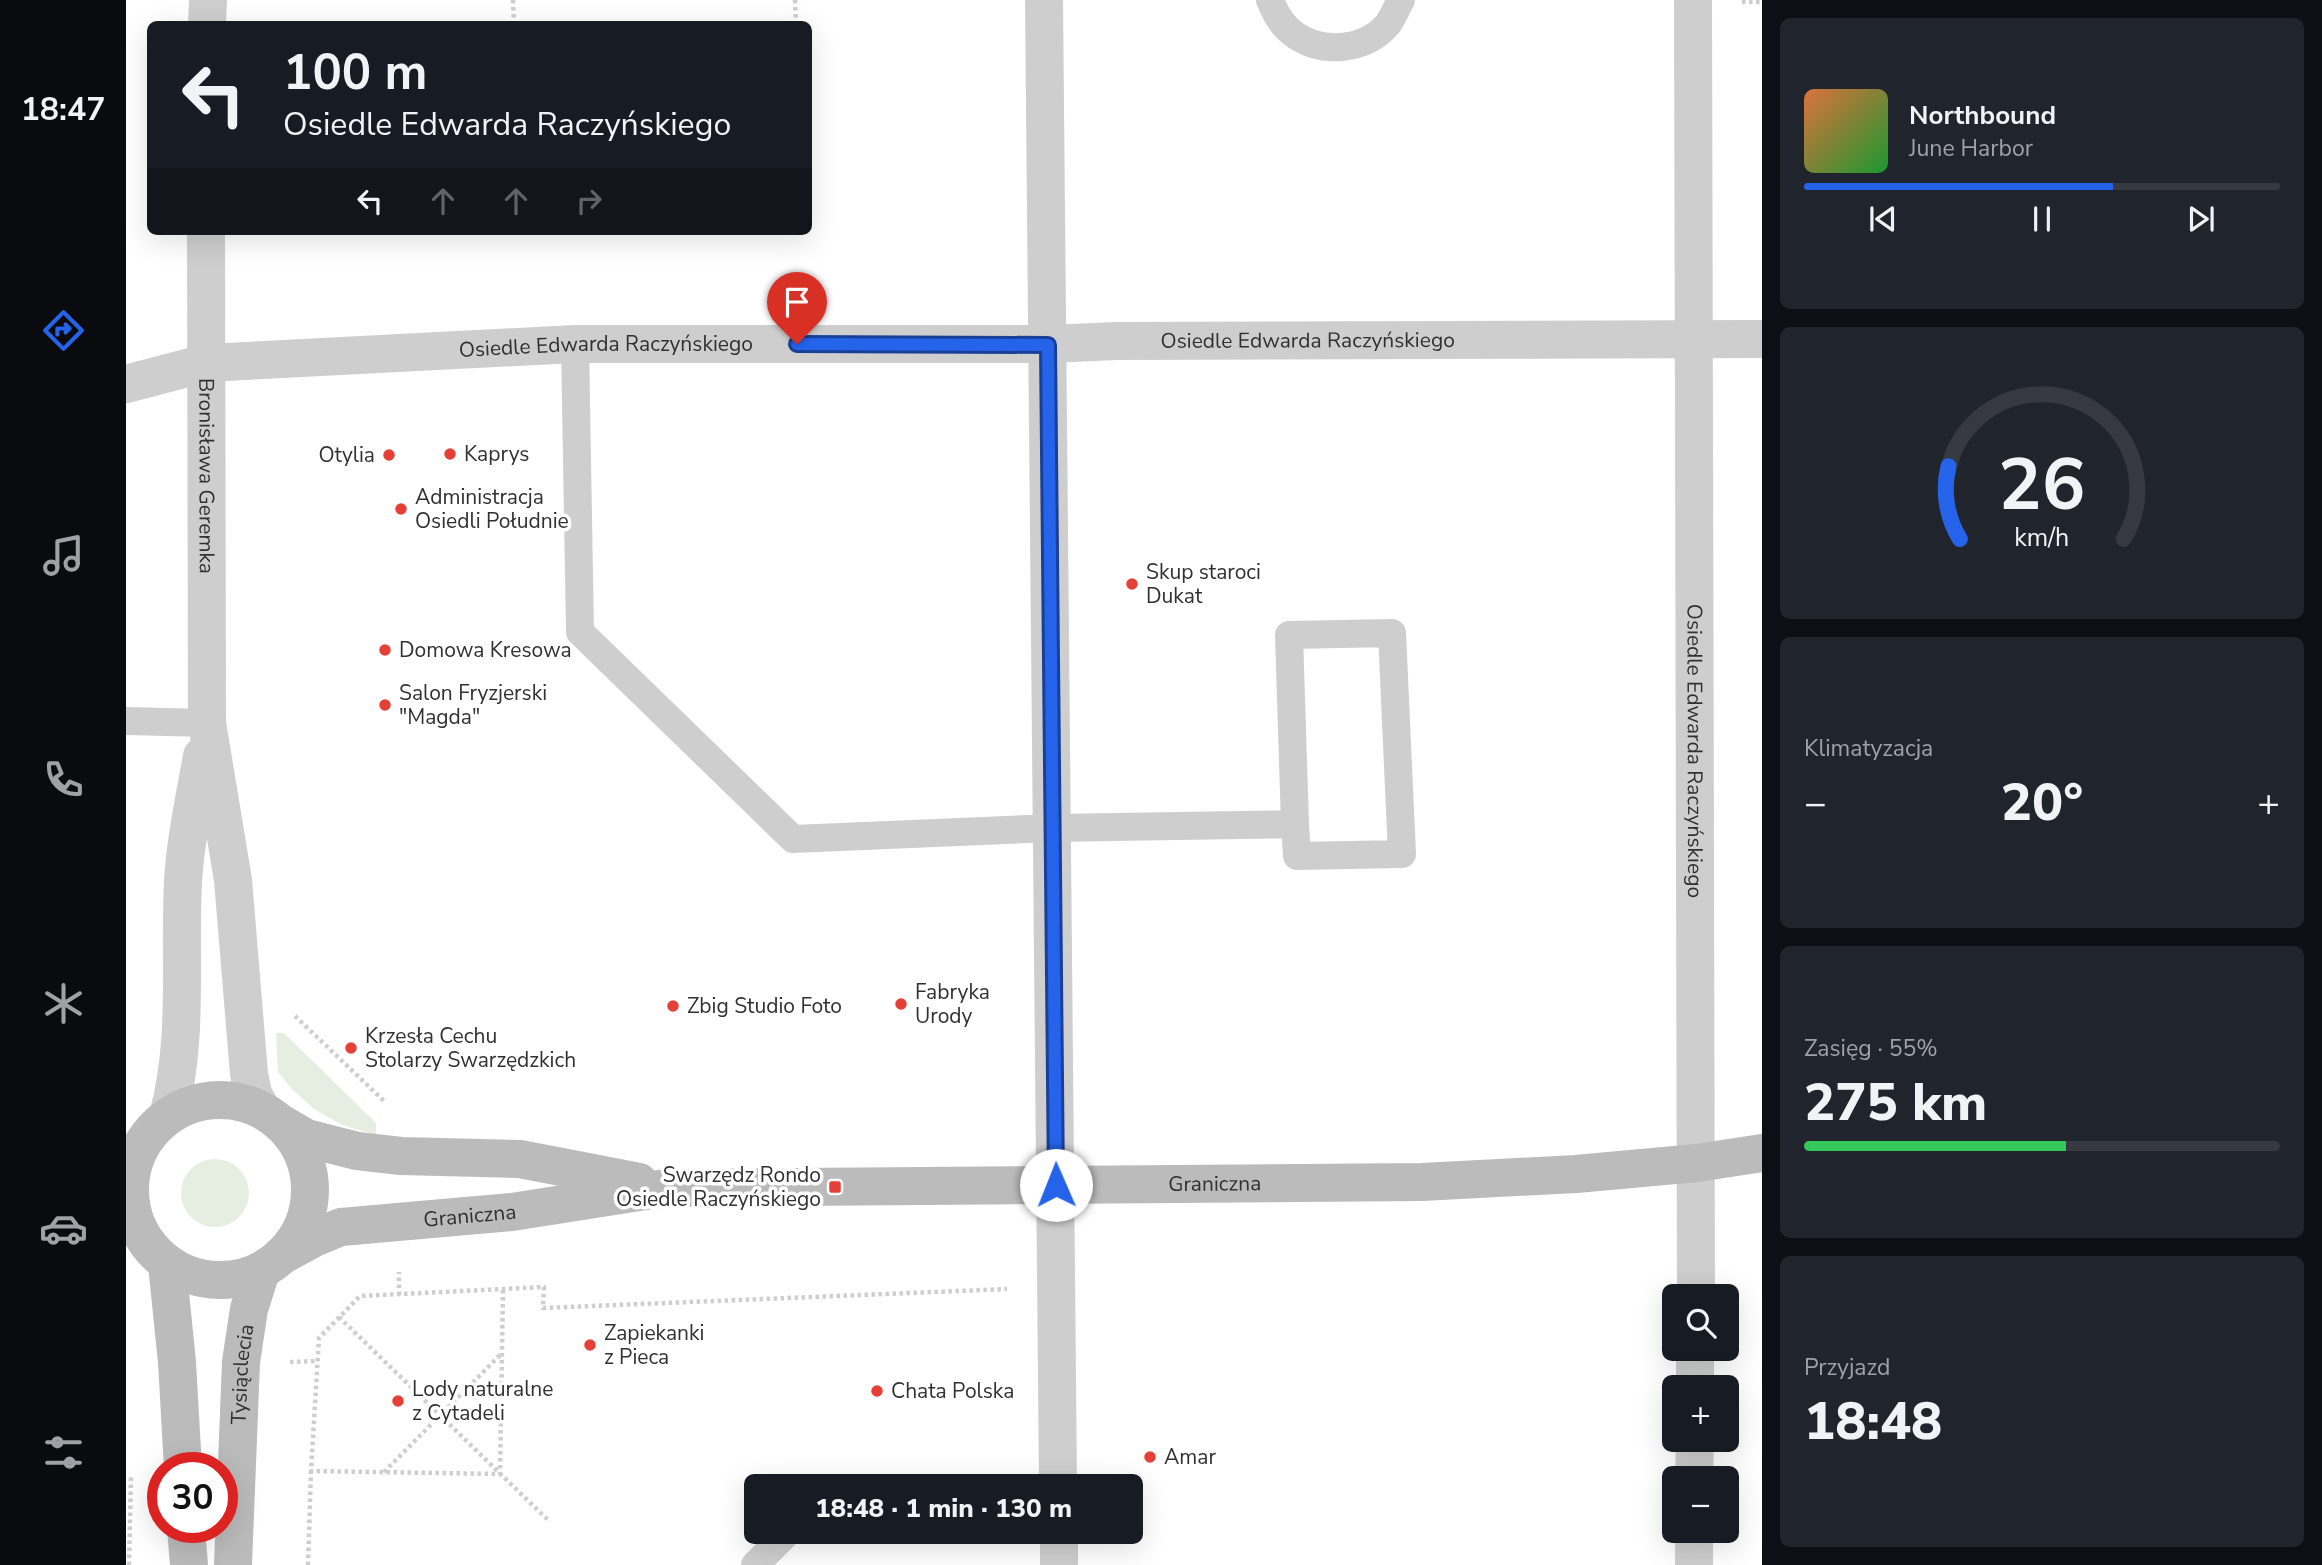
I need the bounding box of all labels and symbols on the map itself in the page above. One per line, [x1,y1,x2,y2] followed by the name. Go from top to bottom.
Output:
[767,272,827,344] pin
[1161,326,1455,355] street label: Osiedle Edwarda Raczyńskiego
[458,330,753,364] street label: Osiedle Edwarda Raczyńskiego
[192,378,221,574] street label: Bronisława Geremka
[464,440,529,468] place label: Kaprys
[318,441,375,469] place label: Otylia
[442,446,458,462] marker: Kaprys
[381,447,397,463] marker: Otylia
[415,483,569,535] place label: Administracja Osiedli Południe
[393,501,409,517] marker: Administracja Osiedli Południe
[1146,558,1261,610] place label: Skup staroci Dukat
[1124,576,1140,592] marker: Skup staroci Dukat
[1680,604,1709,898] street label: Osiedle Edwarda Raczyńskiego
[399,636,572,664] place label: Domowa Kresowa
[377,642,393,658] marker: Domowa Kresowa
[399,679,547,731] place label: Salon Fryzjerski "Magda"
[377,697,393,713] marker: Salon Fryzjerski "Magda"
[915,978,990,1030] place label: Fabryka Urody
[687,992,842,1020] place label: Zbig Studio Foto
[893,996,909,1012] marker: Fabryka Urody
[665,998,681,1014] marker: Zbig Studio Foto
[365,1022,576,1074] place label: Krzesła Cechu Stolarzy Swarzędzkich
[343,1040,359,1056] marker: Krzesła Cechu Stolarzy Swarzędzkich
[1019,1148,1093,1222] position arrow
[616,1161,821,1213] place label: Swarzędz Rondo Osiedle Raczyńskiego
[1168,1169,1261,1198] street label: Graniczna
[827,1179,843,1195] marker: Swarzędz Rondo Osiedle Raczyńskiego
[422,1198,517,1234] street label: Graniczna
[604,1319,704,1371] place label: Zapiekanki z Pieca
[225,1322,261,1425] street label: Tysiąclecia
[582,1337,598,1353] marker: Zapiekanki z Pieca
[412,1375,553,1427] place label: Lody naturalne z Cytadeli
[891,1377,1014,1405] place label: Chata Polska
[869,1383,885,1399] marker: Chata Polska
[390,1393,406,1409] marker: Lody naturalne z Cytadeli
[1164,1443,1216,1471] place label: Amar
[1142,1449,1158,1465] marker: Amar
[147,1452,238,1543] speed limit sign: 30

